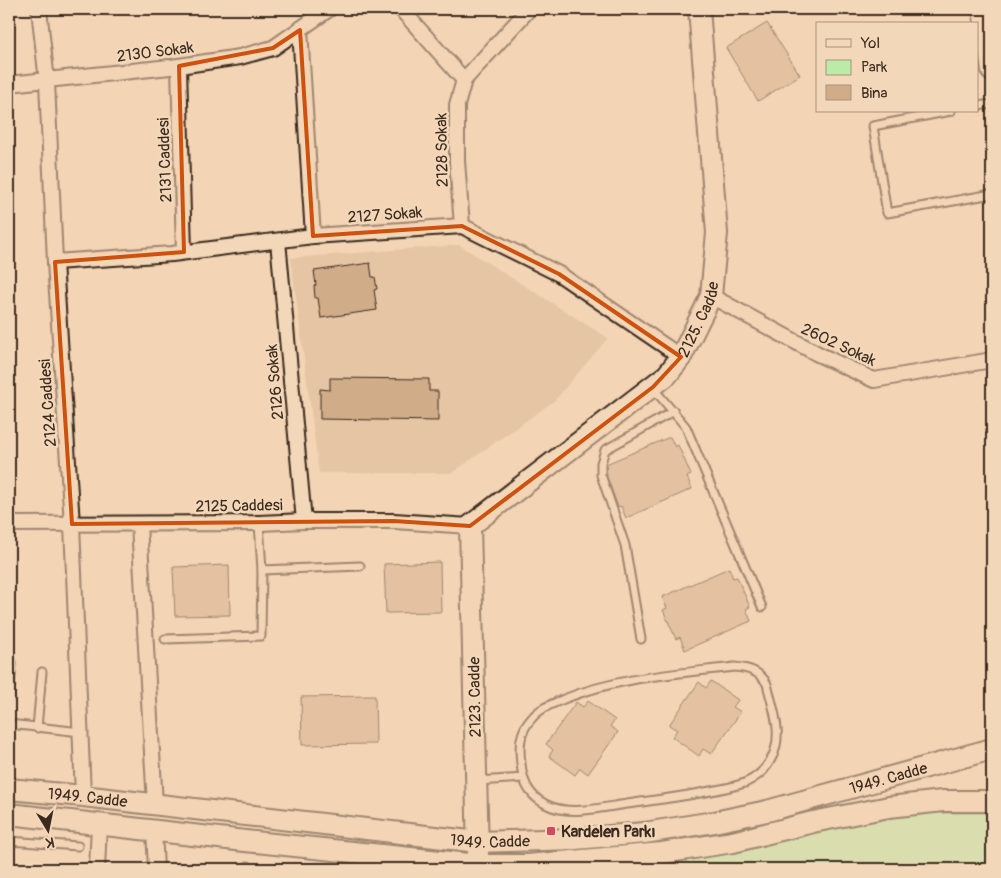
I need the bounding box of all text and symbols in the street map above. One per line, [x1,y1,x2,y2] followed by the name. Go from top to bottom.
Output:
[816,22,978,112] legend
[860,34,880,53] text: Yol
[116,37,195,67] street label: 2130 Sokak
[861,58,888,77] text: Park
[861,84,888,103] text: Bina
[431,112,453,187] street label: 2128 Sokak
[154,117,176,203] street label: 2131 Caddesi
[347,202,423,228] street label: 2127 Sokak
[674,281,723,361] street label: 2125. Cadde
[798,319,879,371] street label: 2602 Sokak
[262,343,288,420] street label: 2126 Sokak
[35,358,61,447] street label: 2124 Caddesi
[195,495,283,517] street label: 2125 Caddesi
[464,656,486,737] street label: 2123. Cadde
[847,758,930,799] street label: 1949. Cadde
[47,784,129,812] street label: 1949. Cadde
[22,806,72,856] north arrow
[561,822,656,842] place label: Kardelen Parkı
[545,825,557,837] marker: Kardelen Parkı
[449,830,530,853] street label: 1949. Cadde
[44,833,56,852] text: K

